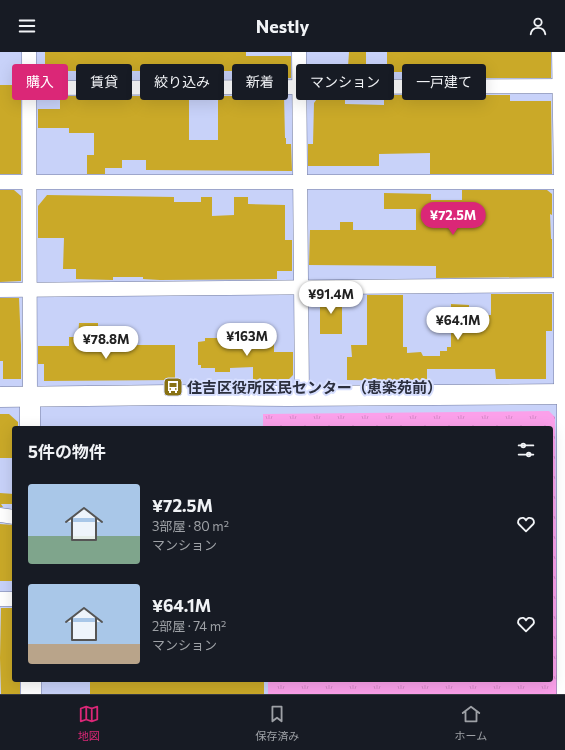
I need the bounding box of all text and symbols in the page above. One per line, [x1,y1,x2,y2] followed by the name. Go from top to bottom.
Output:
[16,15,38,37] icon: menu
[256,15,309,37] text: Nestly
[527,15,549,37] icon: person
[12,64,68,100] chip: 購入
[76,64,132,100] chip: 賃貸
[140,64,224,100] chip: 絞り込み
[232,64,288,100] chip: 新着
[296,64,394,100] chip: マンション
[402,64,486,100] chip: 一戸建て
[420,202,486,236] pin: ¥72.5M
[430,207,476,223] text: ¥72.5M
[298,281,364,315] pin: ¥91.4M
[308,286,354,302] text: ¥91.4M
[425,307,491,341] pin: ¥64.1M
[435,312,481,328] text: ¥64.1M
[219,323,275,357] pin: ¥163M
[73,326,139,360] pin: ¥78.8M
[226,328,268,344] text: ¥163M
[82,331,130,347] text: ¥78.8M
[162,376,184,398] bus stop icon: 住吉区役所区民センター（恵楽苑前）
[187,378,442,396] place label: 住吉区役所区民センター（恵楽苑前）
[515,439,537,461] icon: filters
[28,441,106,462] text: 5件の物件
[152,495,213,516] text: ¥72.5M
[60,500,108,548] icon: home
[515,513,537,535] icon: heart
[152,518,229,534] text: 3部屋 · 80 m²
[152,537,217,553] text: マンション
[152,595,211,616] text: ¥64.1M
[60,600,108,648] icon: home
[515,613,537,635] icon: heart
[152,618,226,634] text: 2部屋 · 74 m²
[152,637,217,653] text: マンション
[78,703,100,743] tab: 地図
[255,703,299,743] tab: 保存済み
[455,703,487,743] tab: ホーム

